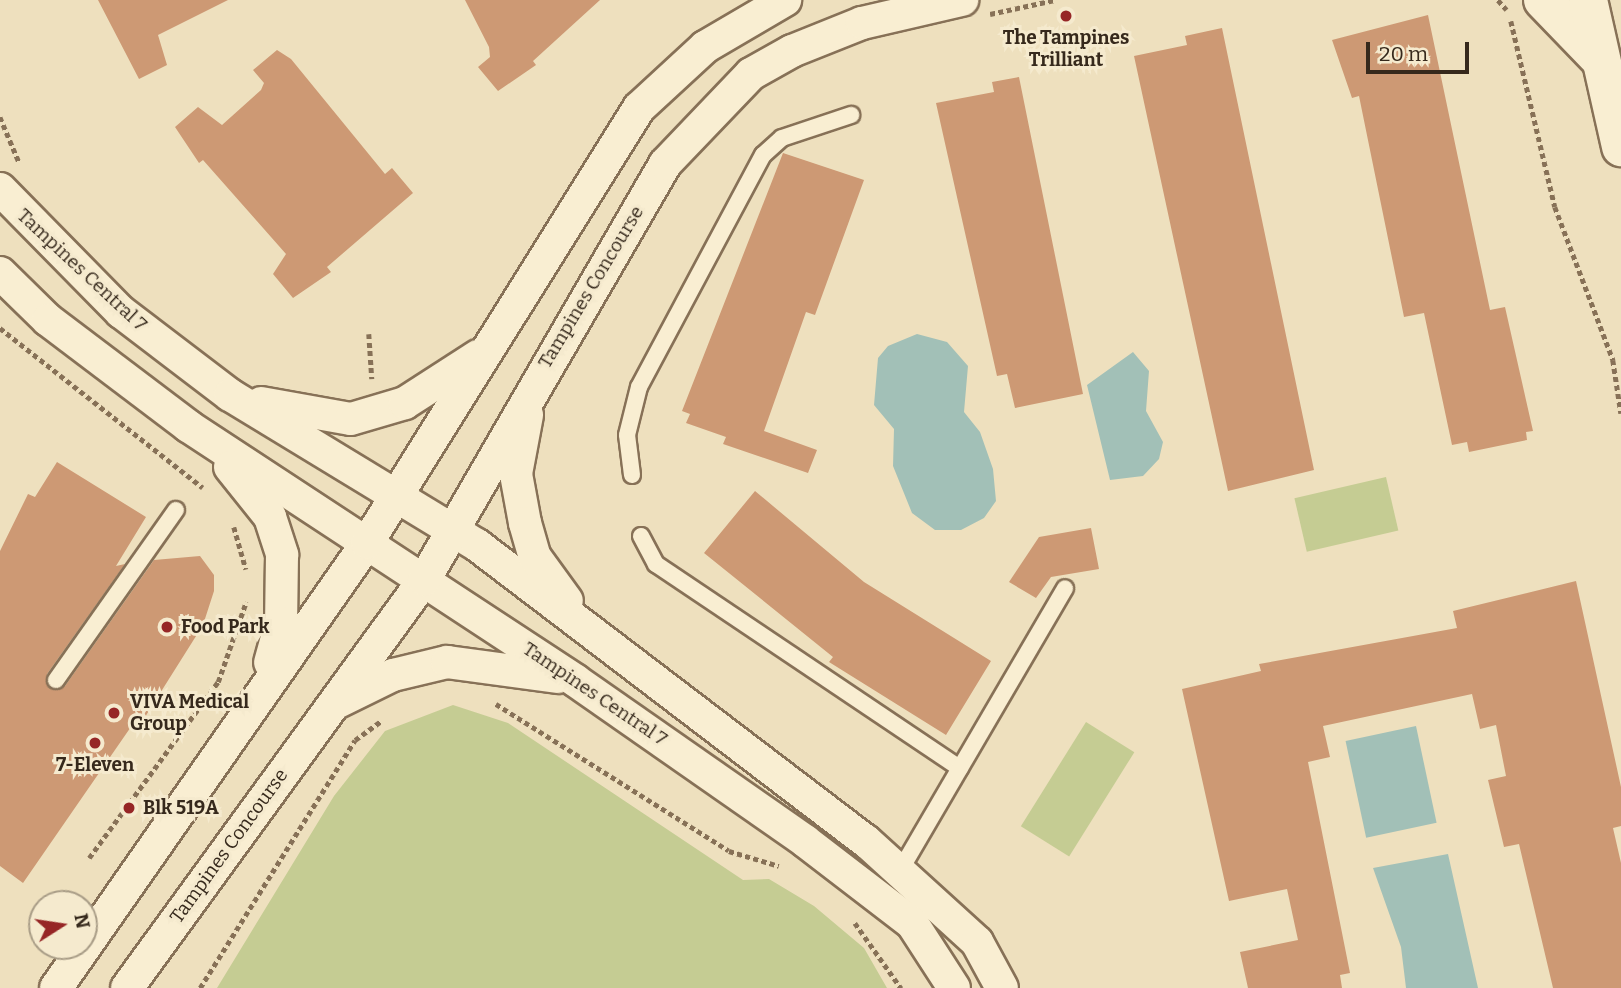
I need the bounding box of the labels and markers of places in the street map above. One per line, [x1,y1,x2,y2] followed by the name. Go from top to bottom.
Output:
[1058,8,1074,24] marker: The Tampines Trilliant
[1003,27,1129,71] place label: The Tampines Trilliant
[181,616,269,638] place label: Food Park
[159,619,175,635] marker: Food Park
[130,691,249,735] place label: VIVA Medical Group
[104,703,124,723] marker: VIVA Medical Group
[87,735,103,751] marker: 7-Eleven
[56,754,134,776] place label: 7-Eleven
[143,797,219,819] place label: Blk 519A
[121,800,137,816] marker: Blk 519A

